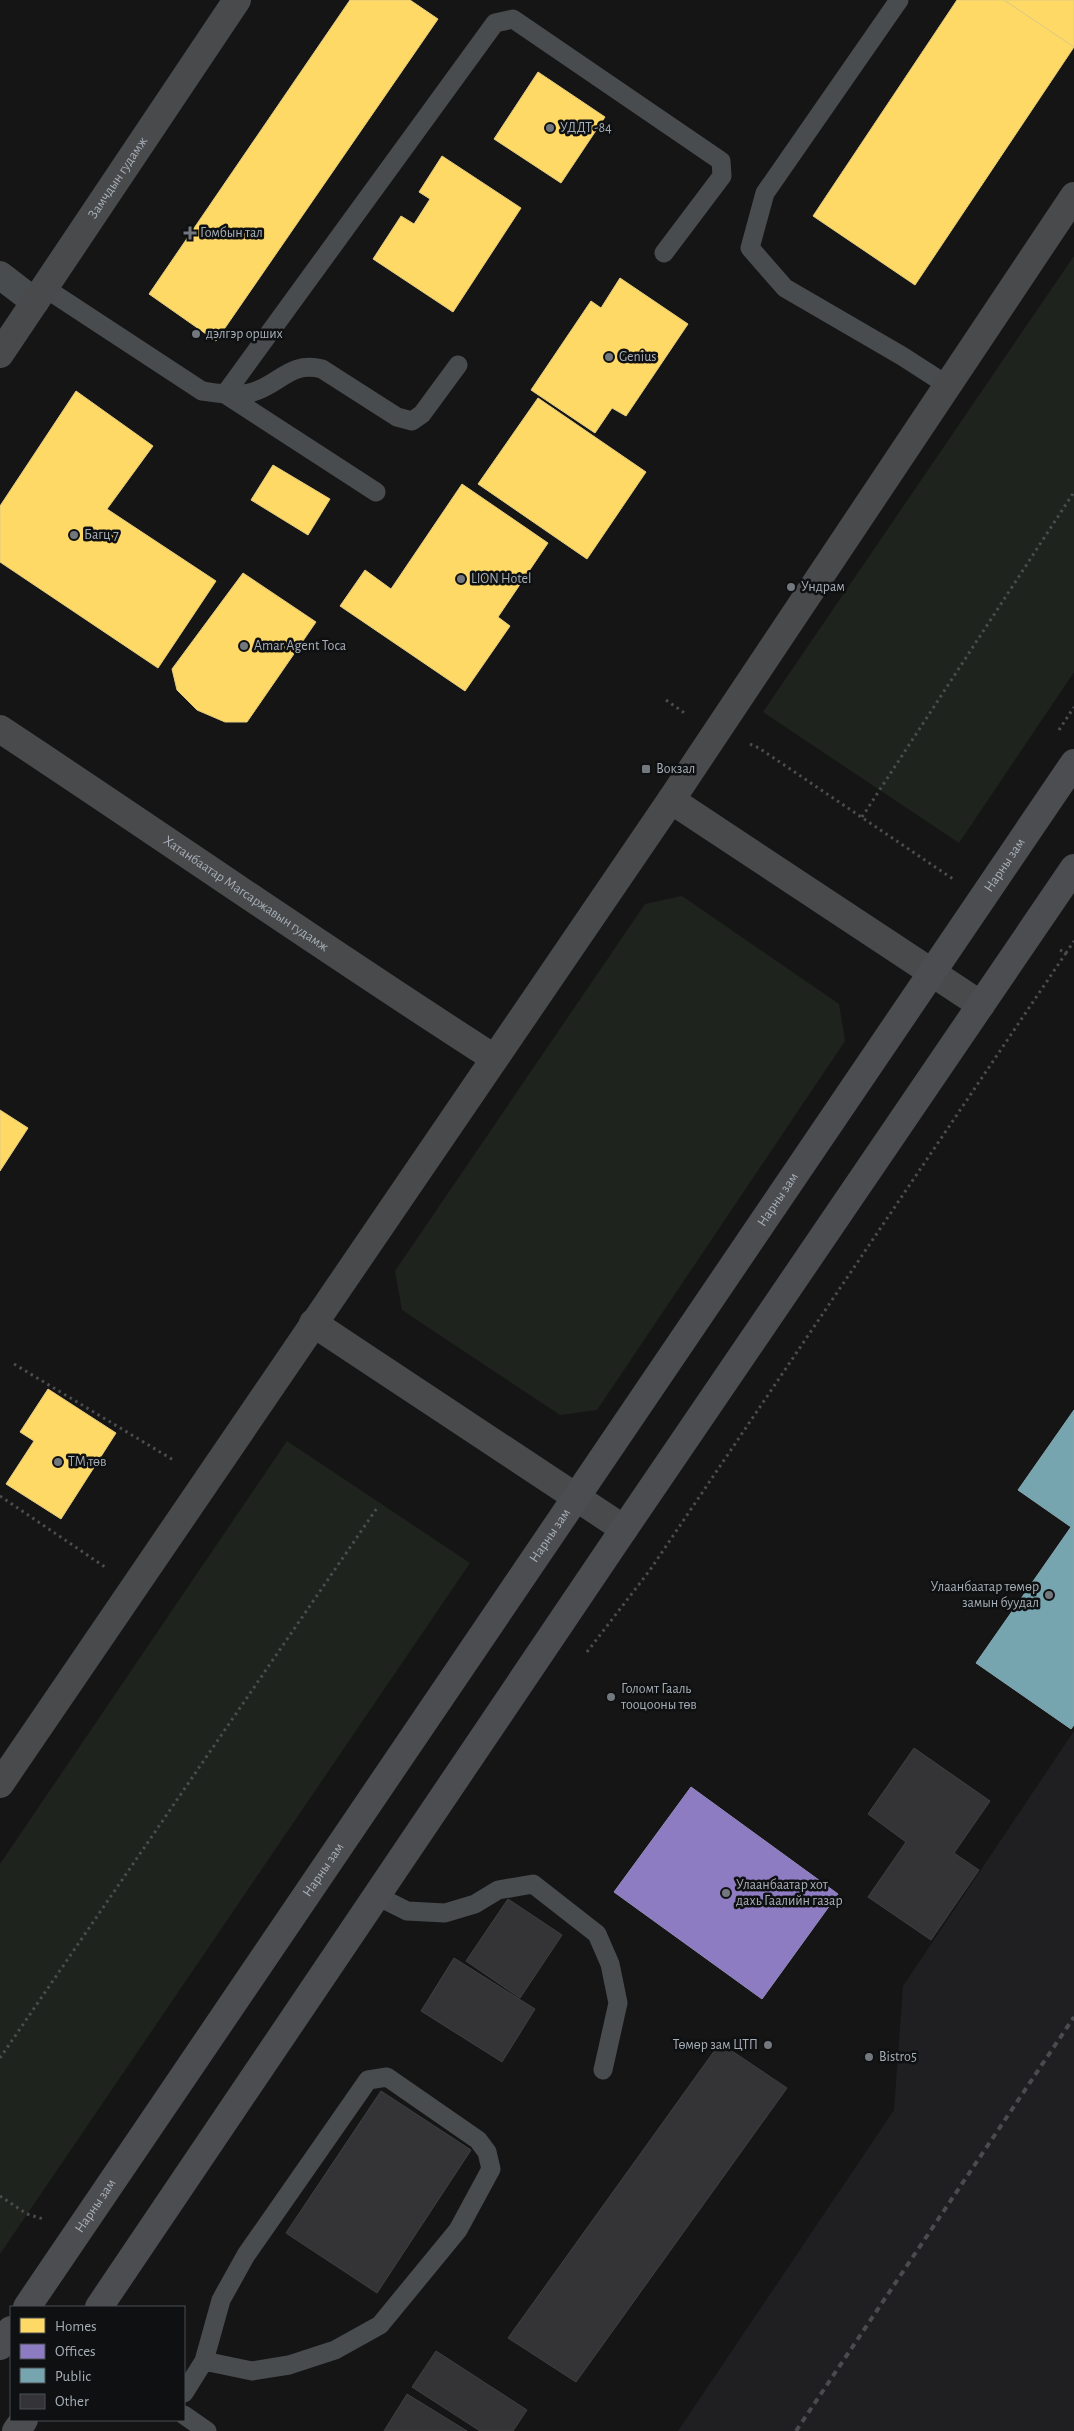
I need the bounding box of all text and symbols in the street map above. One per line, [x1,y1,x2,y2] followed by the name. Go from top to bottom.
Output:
[560,121,612,135] place label: УДДТ -84
[544,122,556,134] marker: УДДТ -84
[86,134,150,221] street label: Замчдын гудамж
[200,226,263,240] place label: Гомбын тал
[184,227,196,239] marker: Гомбын тал
[206,327,283,341] place label: дэлгэр орших
[190,328,202,340] marker: дэлгэр орших
[619,350,657,364] place label: Genius
[603,351,615,363] marker: Genius
[84,528,119,542] place label: Багц 7
[68,529,80,541] marker: Багц 7
[471,572,531,586] place label: LION Hotel
[455,573,467,585] marker: LION Hotel
[801,580,845,594] place label: Ундрам
[785,581,797,593] marker: Ундрам
[254,639,347,653] place label: Amar Agent Toca
[238,640,250,652] marker: Amar Agent Toca
[656,762,695,776] place label: Вокзал
[640,763,652,775] marker: Вокзал
[161,833,331,954] street label: Хатанбаатар Магсаржавын гудамж
[982,836,1028,895] street label: Нарны зам
[755,1170,801,1229] street label: Нарны зам
[68,1455,106,1469] place label: TM төв
[52,1456,64,1468] marker: TM төв
[527,1506,573,1565] street label: Нарны зам
[931,1580,1039,1610] place label: Улаанбаатар төмөр замын буудал
[1043,1589,1055,1601] marker: Улаанбаатар төмөр замын буудал
[620,1682,697,1712] place label: Голомт Гааль тооцооны төв
[605,1691,617,1703] marker: Голомт Гааль тооцооны төв
[300,1840,346,1900] street label: Нарны зам
[736,1878,843,1908] place label: Улаанбаатар хот дахь Гаалийн газар
[720,1887,732,1899] marker: Улаанбаатар хот дахь Гаалийн газар
[673,2038,758,2052] place label: Төмөр зам ЦТП
[762,2039,774,2051] marker: Төмөр зам ЦТП
[879,2050,917,2064] place label: Bistro5
[863,2051,875,2063] marker: Bistro5
[72,2177,119,2236] street label: Нарны зам
[10,2306,185,2421] legend
[55,2319,97,2334] text: Homes
[55,2344,96,2359] text: Offices
[55,2369,91,2384] text: Public
[55,2394,89,2409] text: Other

